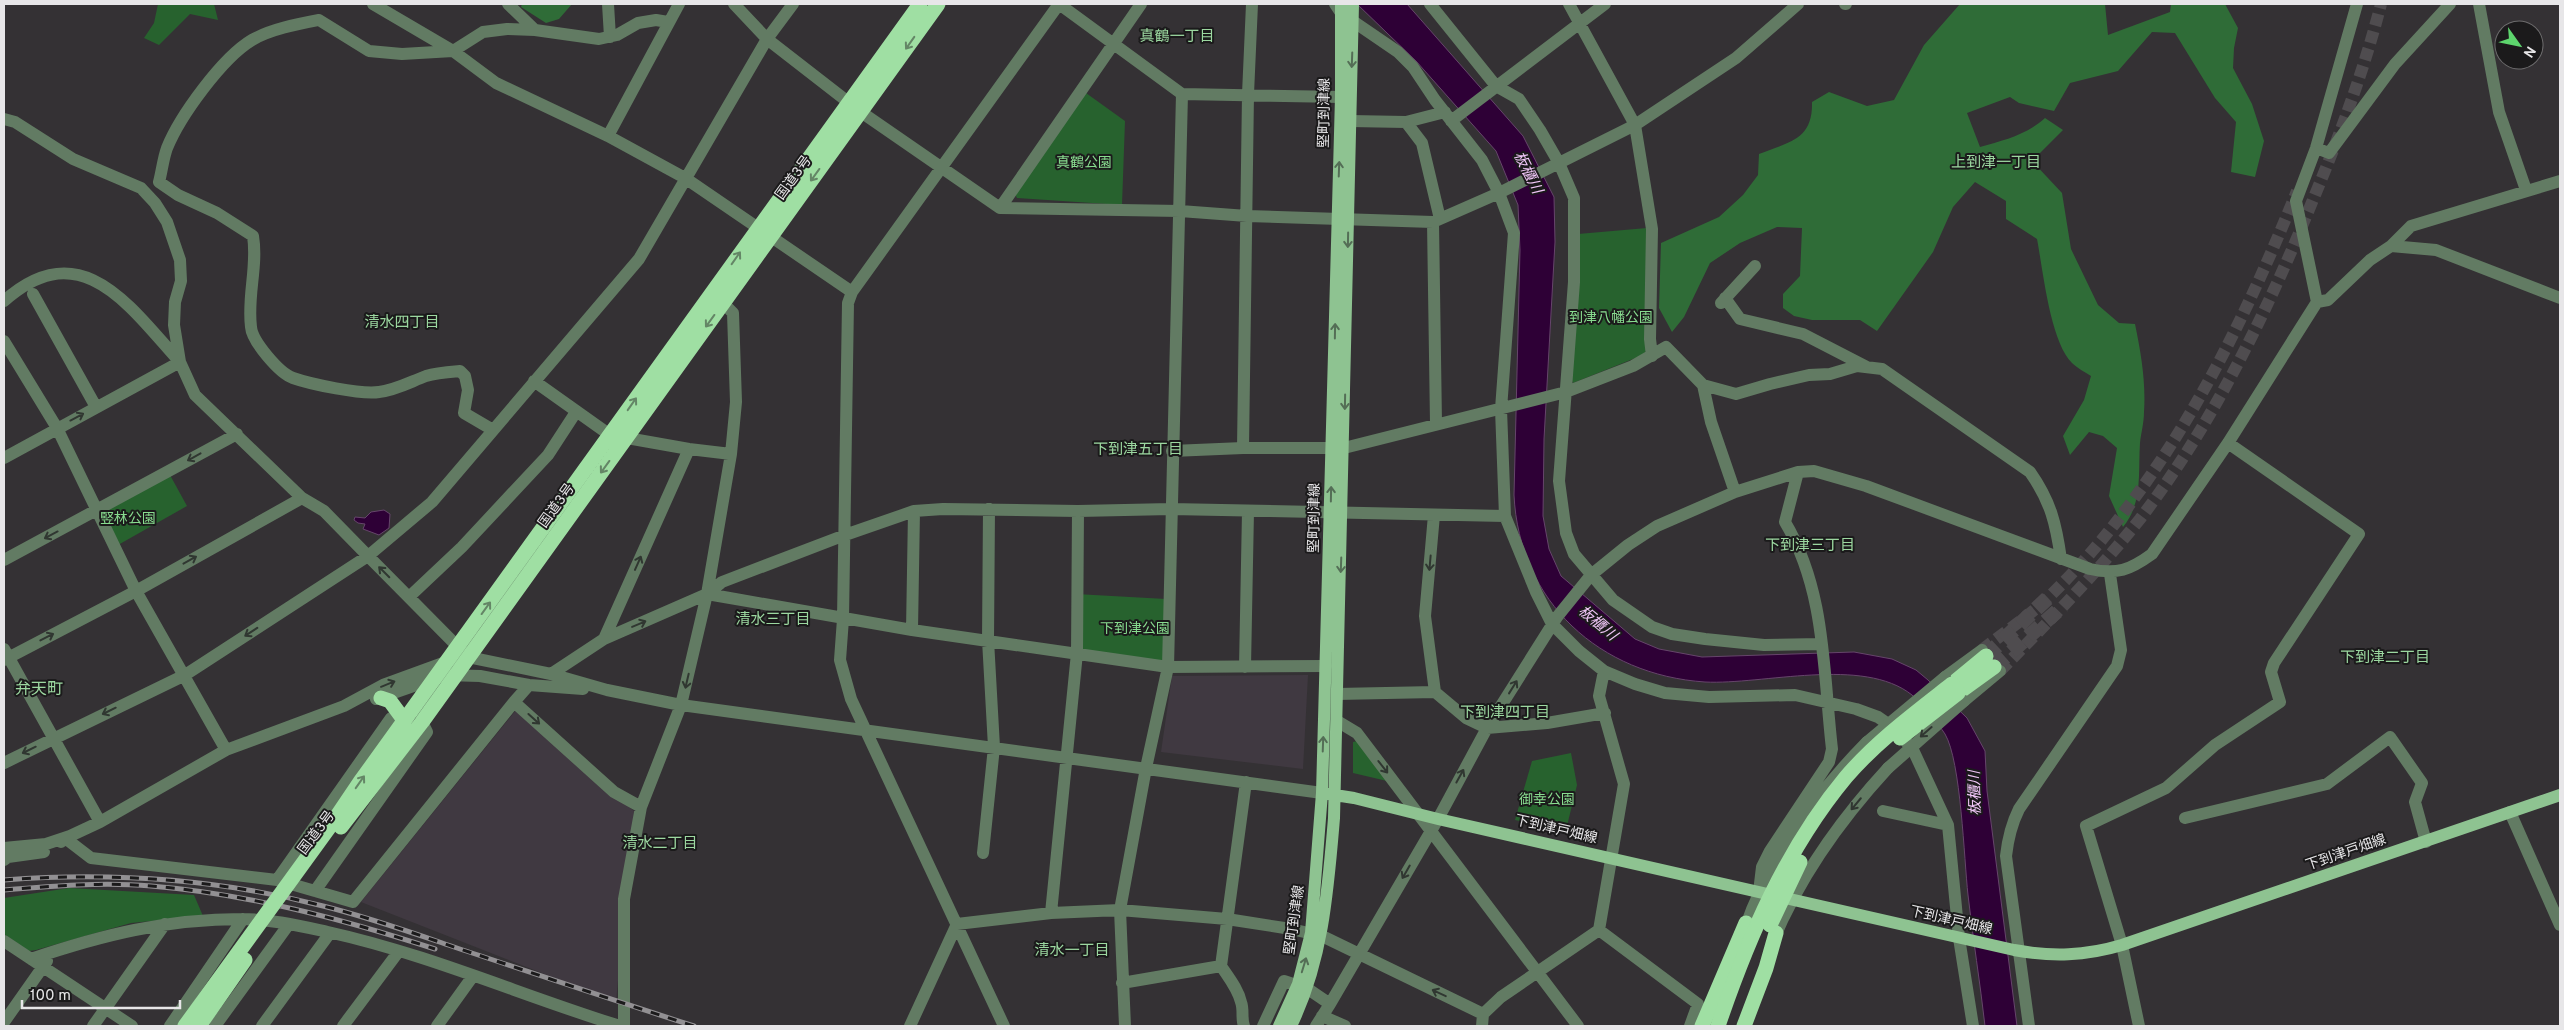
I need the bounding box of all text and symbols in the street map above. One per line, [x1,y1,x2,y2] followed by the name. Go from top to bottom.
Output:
[2494,20,2544,70] north arrow
[1139,28,1215,47] district label: 真鶴一丁目
[905,36,915,50] one-way arrow
[2519,42,2539,60] text: N
[1347,52,1357,68] one-way arrow
[1316,78,1334,148] street label: 堅町到津線
[1508,149,1547,199] water label: 板櫃川
[772,153,816,203] street label: 国道3号
[1951,154,2041,173] district label: 上到津一丁目
[1056,155,1112,172] park label: 真鶴公園
[1334,161,1344,178] one-way arrow
[810,168,820,182] one-way arrow
[1344,232,1353,248] one-way arrow
[731,251,741,265] one-way arrow
[1569,310,1653,327] park label: 到津八幡公園
[364,314,440,333] district label: 清水四丁目
[705,314,715,328] one-way arrow
[1330,324,1339,340] one-way arrow
[1340,394,1349,410] one-way arrow
[627,397,637,411] one-way arrow
[69,412,84,421] one-way arrow
[1093,441,1183,460] district label: 下到津五丁目
[187,453,202,463] one-way arrow
[600,460,610,474] one-way arrow
[535,481,579,531] street label: 国道3号
[1306,483,1324,553] street label: 堅町到津線
[1326,486,1336,502] one-way arrow
[100,511,156,528] park label: 竪林公園
[44,531,59,540] one-way arrow
[1765,537,1855,556] district label: 下到津三丁目
[183,555,197,565] one-way arrow
[1425,555,1435,571] one-way arrow
[634,556,644,571] one-way arrow
[1336,556,1346,573] one-way arrow
[379,567,391,579] one-way arrow
[481,601,491,615] one-way arrow
[1574,602,1622,647] water label: 板櫃川
[735,611,811,630] district label: 清水三丁目
[631,618,646,628] one-way arrow
[1100,621,1170,638] park label: 下到津公園
[244,627,258,637] one-way arrow
[39,632,54,641] one-way arrow
[2340,649,2430,668] district label: 下到津二丁目
[682,672,691,688] one-way arrow
[380,678,395,688] one-way arrow
[15,680,63,700] district label: 弁天町
[1508,681,1518,695] one-way arrow
[1460,704,1550,723] district label: 下到津四丁目
[102,707,117,716] one-way arrow
[527,713,540,725] one-way arrow
[1920,726,1933,738] one-way arrow
[1318,736,1328,752] one-way arrow
[22,746,37,755] one-way arrow
[1378,760,1389,773] one-way arrow
[1966,768,1986,816] water label: 板櫃川
[1456,769,1465,784] one-way arrow
[355,775,365,789] one-way arrow
[1519,792,1575,809] park label: 御幸公園
[1850,797,1861,810] one-way arrow
[295,808,339,858] street label: 国道3号
[1513,812,1599,848] street label: 下到津戸畑線
[2304,831,2388,875] street label: 下到津戸畑線
[622,835,698,854] district label: 清水二丁目
[1401,864,1411,879] one-way arrow
[1282,884,1308,956] street label: 堅町到津線
[1908,903,1994,939] street label: 下到津戸畑線
[1034,942,1110,961] district label: 清水一丁目
[1299,957,1309,973] one-way arrow
[22,978,180,1010] scale bar
[30,987,71,1006] text: 100 m
[1432,988,1447,998] one-way arrow

